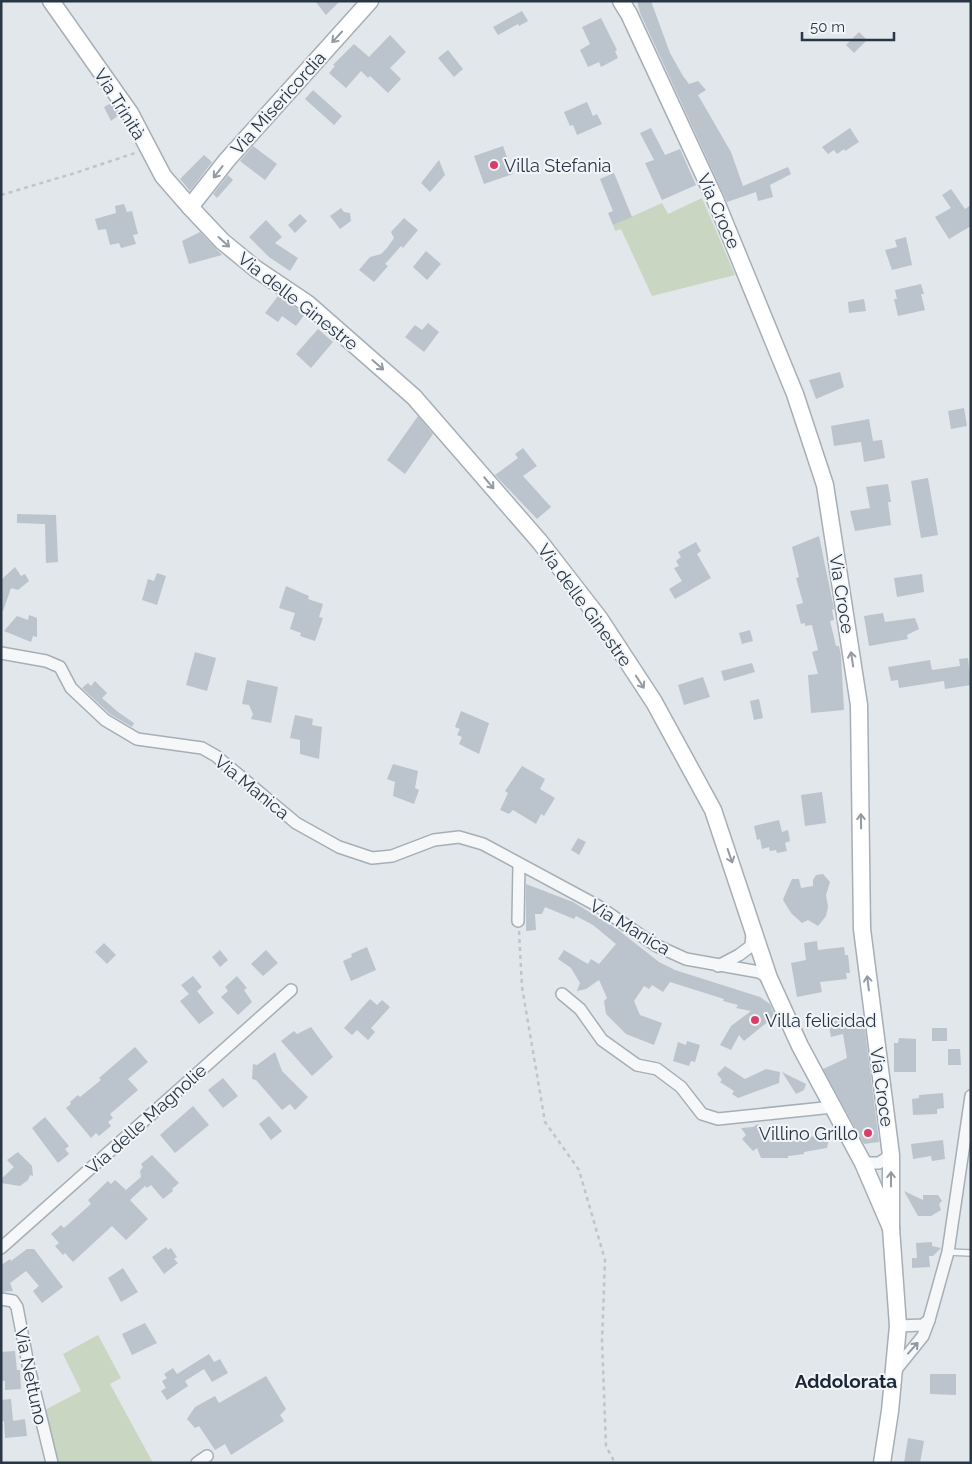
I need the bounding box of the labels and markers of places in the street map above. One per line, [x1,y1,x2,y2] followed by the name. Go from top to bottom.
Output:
[504,155,611,176] place label: Villa Stefania
[488,159,500,171] marker: Villa Stefania
[765,1010,876,1031] place label: Villa felicidad
[749,1014,761,1026] marker: Villa felicidad
[759,1123,858,1144] place label: Villino Grillo
[862,1127,874,1139] marker: Villino Grillo

